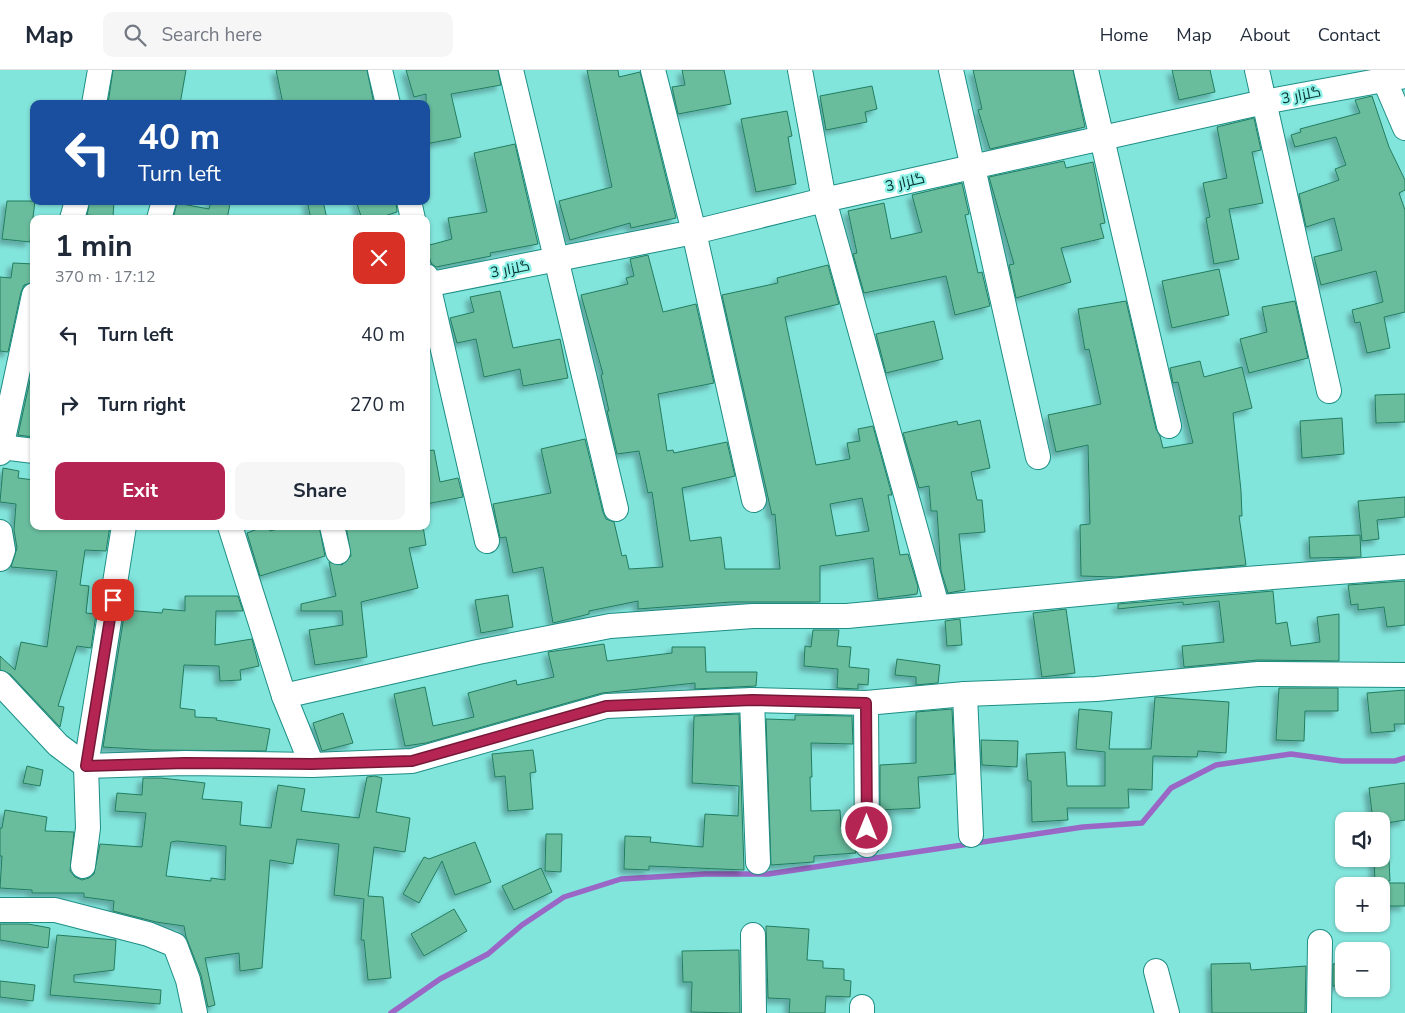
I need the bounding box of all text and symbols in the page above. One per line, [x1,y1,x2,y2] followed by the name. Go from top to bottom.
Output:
[103,12,453,57] search box
[25,19,73,51] text: Map
[121,21,149,49] icon: search
[161,22,262,48] text: Search here
[1100,23,1148,47] text: Home
[1176,23,1212,47] text: Map
[1240,23,1290,47] text: About
[1318,23,1380,47] text: Contact
[1279,81,1323,109] street label: گلزار 3
[138,114,220,161] text: 40 m
[55,120,120,185] icon: left
[138,159,221,189] text: Turn left
[883,168,927,196] street label: گلزار 3
[55,226,133,267] text: 1 min
[353,232,405,284] button: close
[488,255,532,283] street label: گلزار 3
[55,266,156,288] text: 370 m · 17:12
[55,321,83,349] icon: left
[98,322,173,348] text: Turn left
[361,322,405,348] text: 40 m
[55,391,83,419] icon: right
[98,392,185,418] text: Turn right
[350,392,405,418] text: 270 m
[55,462,225,520] button: Exit
[235,462,405,520] button: Share
[92,579,134,621] pin
[99,586,127,614] icon: arrive
[840,801,892,853] position arrow
[1335,812,1390,997] map controls
[1335,812,1390,867] button: sound
[1335,877,1390,932] button: +
[1335,942,1390,997] button: −

